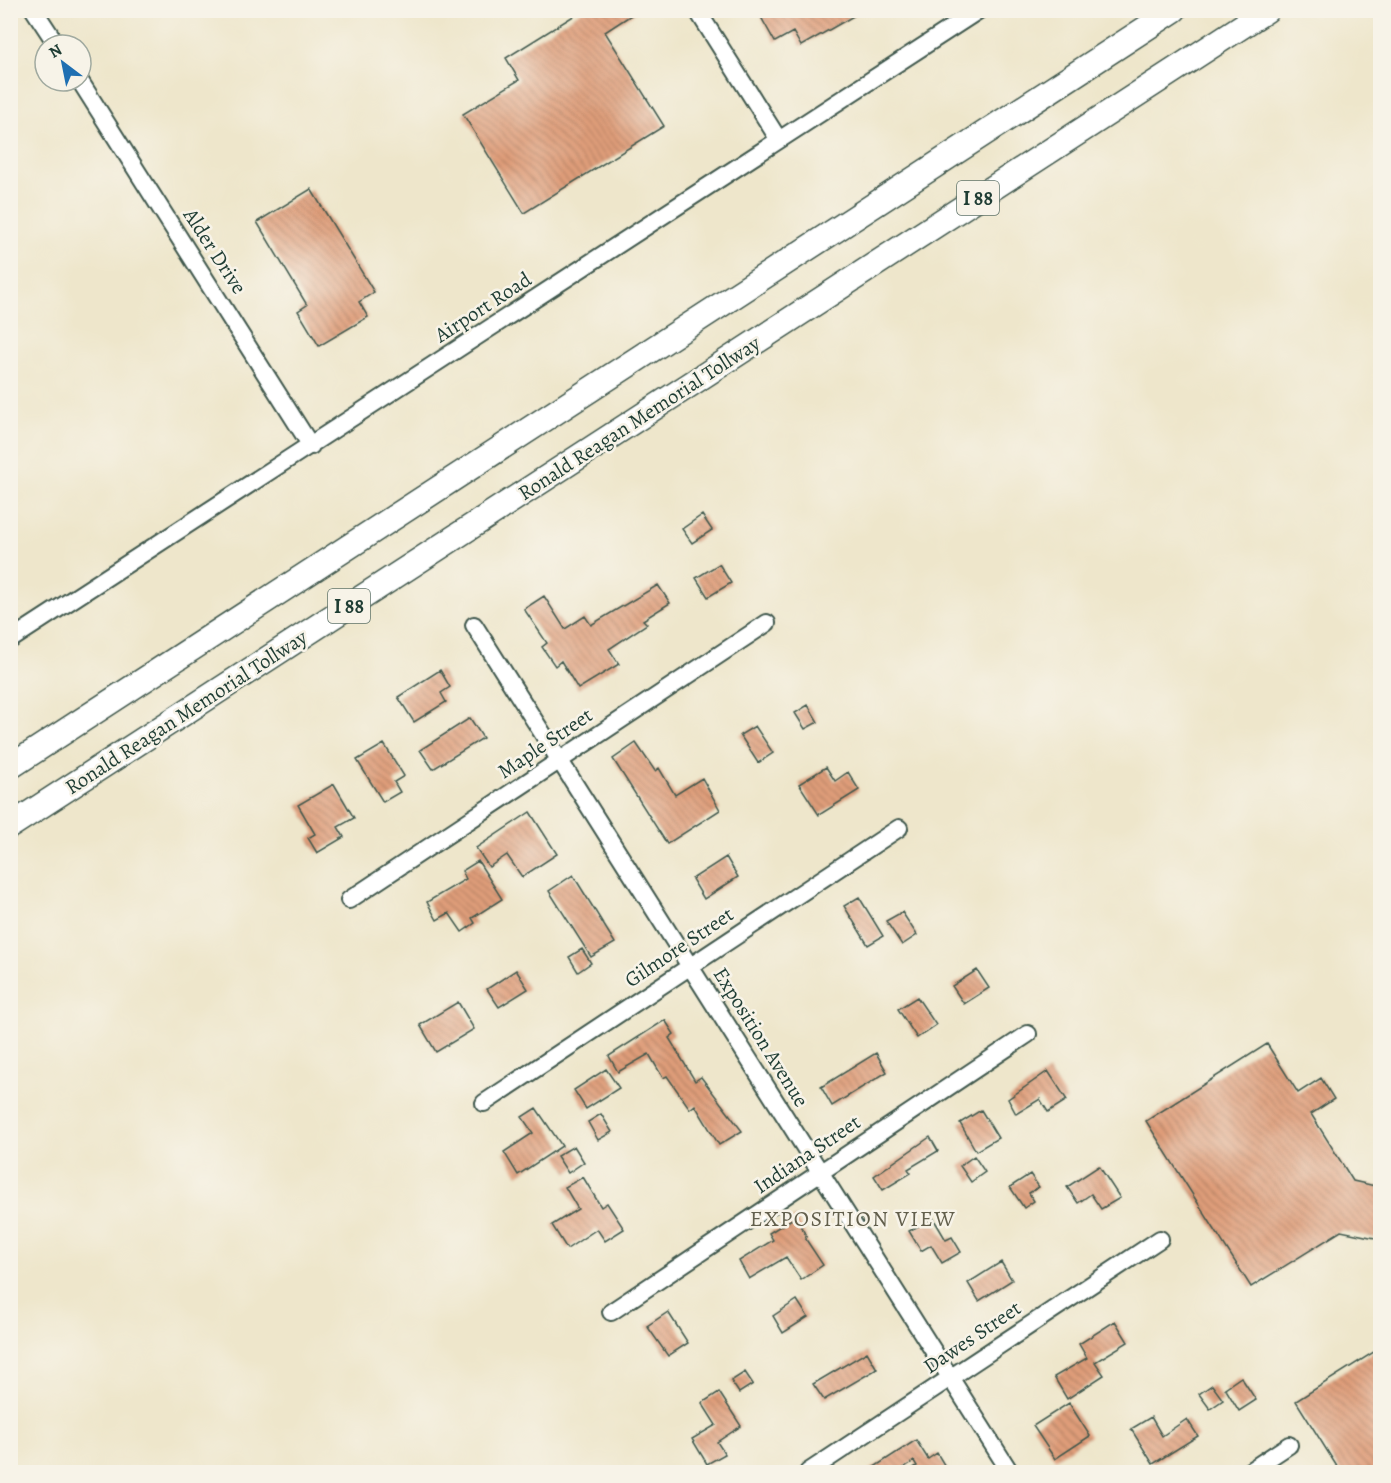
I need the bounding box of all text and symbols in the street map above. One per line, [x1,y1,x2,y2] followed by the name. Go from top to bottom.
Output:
[33,33,93,93] north arrow
[45,39,67,64] text: N
[957,181,999,215] road number: I 88
[176,202,253,299] street label: Alder Drive
[428,265,537,349] street label: Airport Road
[513,329,766,507] street label: Ronald Reagan Memorial Tollway
[328,589,370,623] road number: I 88
[60,623,313,801] street label: Ronald Reagan Memorial Tollway
[492,701,598,785] street label: Maple Street
[619,900,739,994] street label: Gilmore Street
[707,962,815,1112] street label: Exposition Avenue
[748,1108,866,1200] street label: Indiana Street
[750,1204,956,1234] district label: EXPOSITION VIEW
[918,1294,1026,1380] street label: Dawes Street

